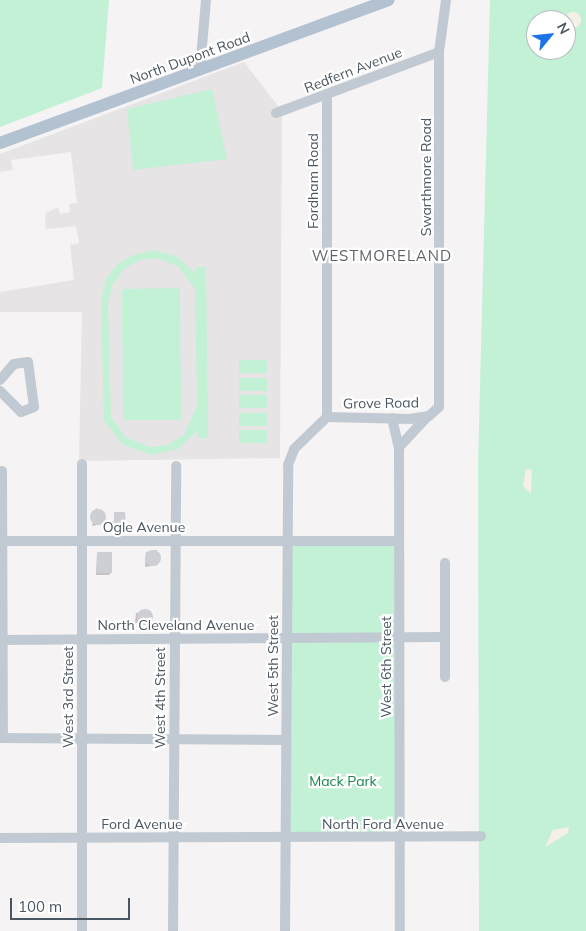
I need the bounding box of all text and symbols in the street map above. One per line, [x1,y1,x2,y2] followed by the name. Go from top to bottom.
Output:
[526,10,576,60] north arrow
[553,20,574,37] text: N
[128,28,252,88] street label: North Dupont Road
[302,44,404,96] street label: Redfern Avenue
[418,118,434,236] street label: Swarthmore Road
[305,133,321,229] street label: Fordham Road
[310,247,454,265] district label: WESTMORELAND
[343,394,419,412] street label: Grove Road
[103,519,185,535] street label: Ogle Avenue
[265,615,281,717] street label: West 5th Street
[378,616,394,718] street label: West 6th Street
[98,617,254,633] street label: North Cleveland Avenue
[60,646,76,748] street label: West 3rd Street
[152,647,168,749] street label: West 4th Street
[309,773,377,789] park label: Mack Park
[101,816,183,832] street label: Ford Avenue
[322,816,444,832] street label: North Ford Avenue
[12,888,132,920] scale bar
[18,897,62,916] text: 100 m

